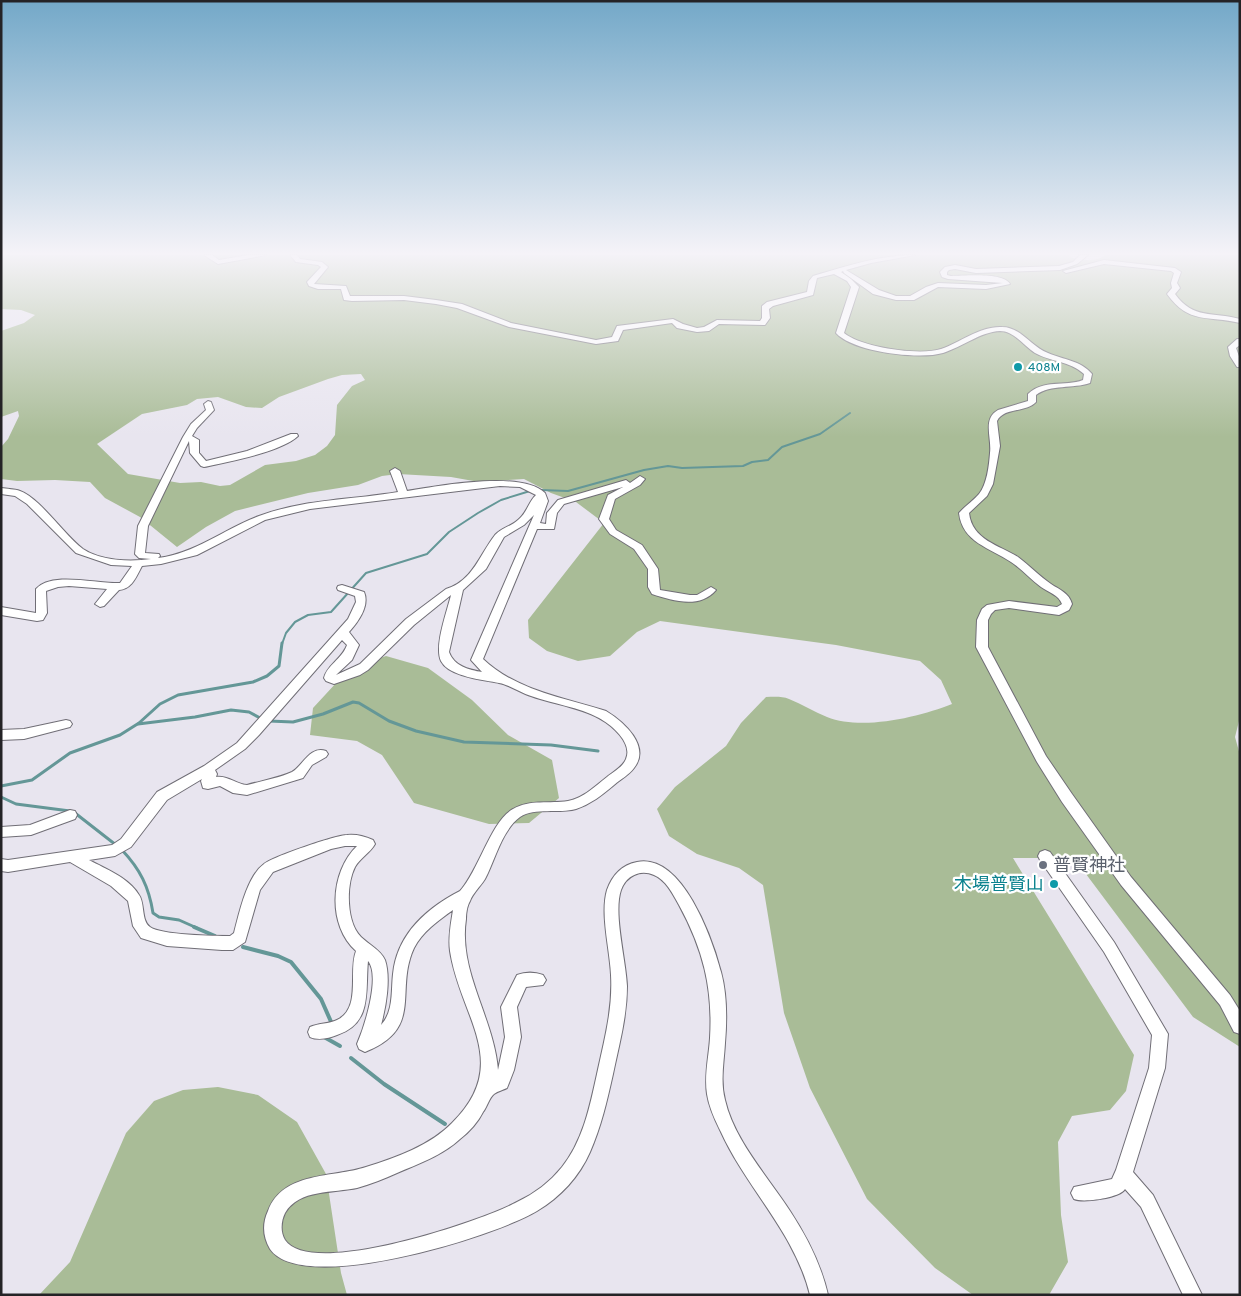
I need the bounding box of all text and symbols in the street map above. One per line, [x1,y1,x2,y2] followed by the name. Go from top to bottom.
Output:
[1028,360,1060,376] place label: 408M
[1012,361,1024,373] marker: 408M
[1053,855,1125,878] place label: 普賢神社
[1037,859,1049,871] marker: 普賢神社
[954,874,1044,897] place label: 木場普賢山
[1048,878,1060,890] marker: 木場普賢山

